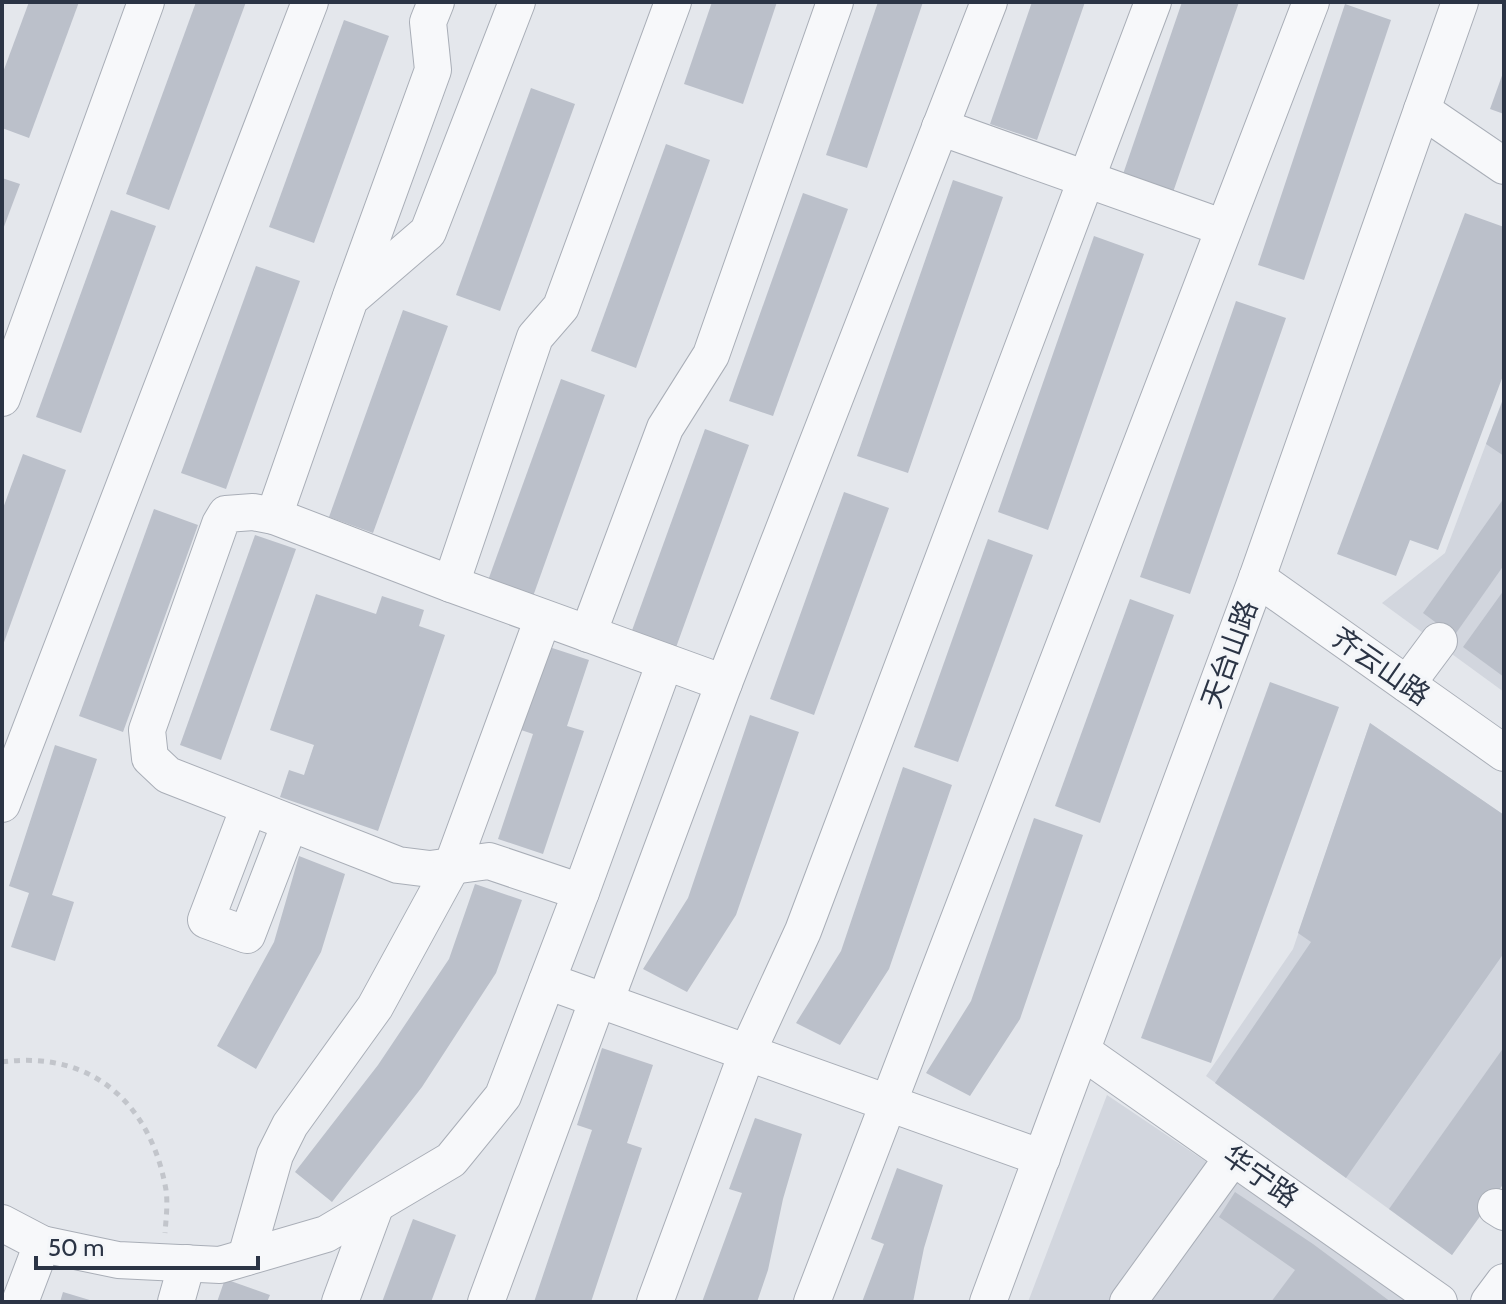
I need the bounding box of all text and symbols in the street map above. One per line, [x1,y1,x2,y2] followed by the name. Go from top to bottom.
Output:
[1194,596,1264,712] street label: 天台山路
[1325,620,1437,712] street label: 齐云山路
[1217,1138,1305,1214] street label: 华宁路
[36,1220,258,1270] scale bar
[48,1233,104,1262] text: 50 m

